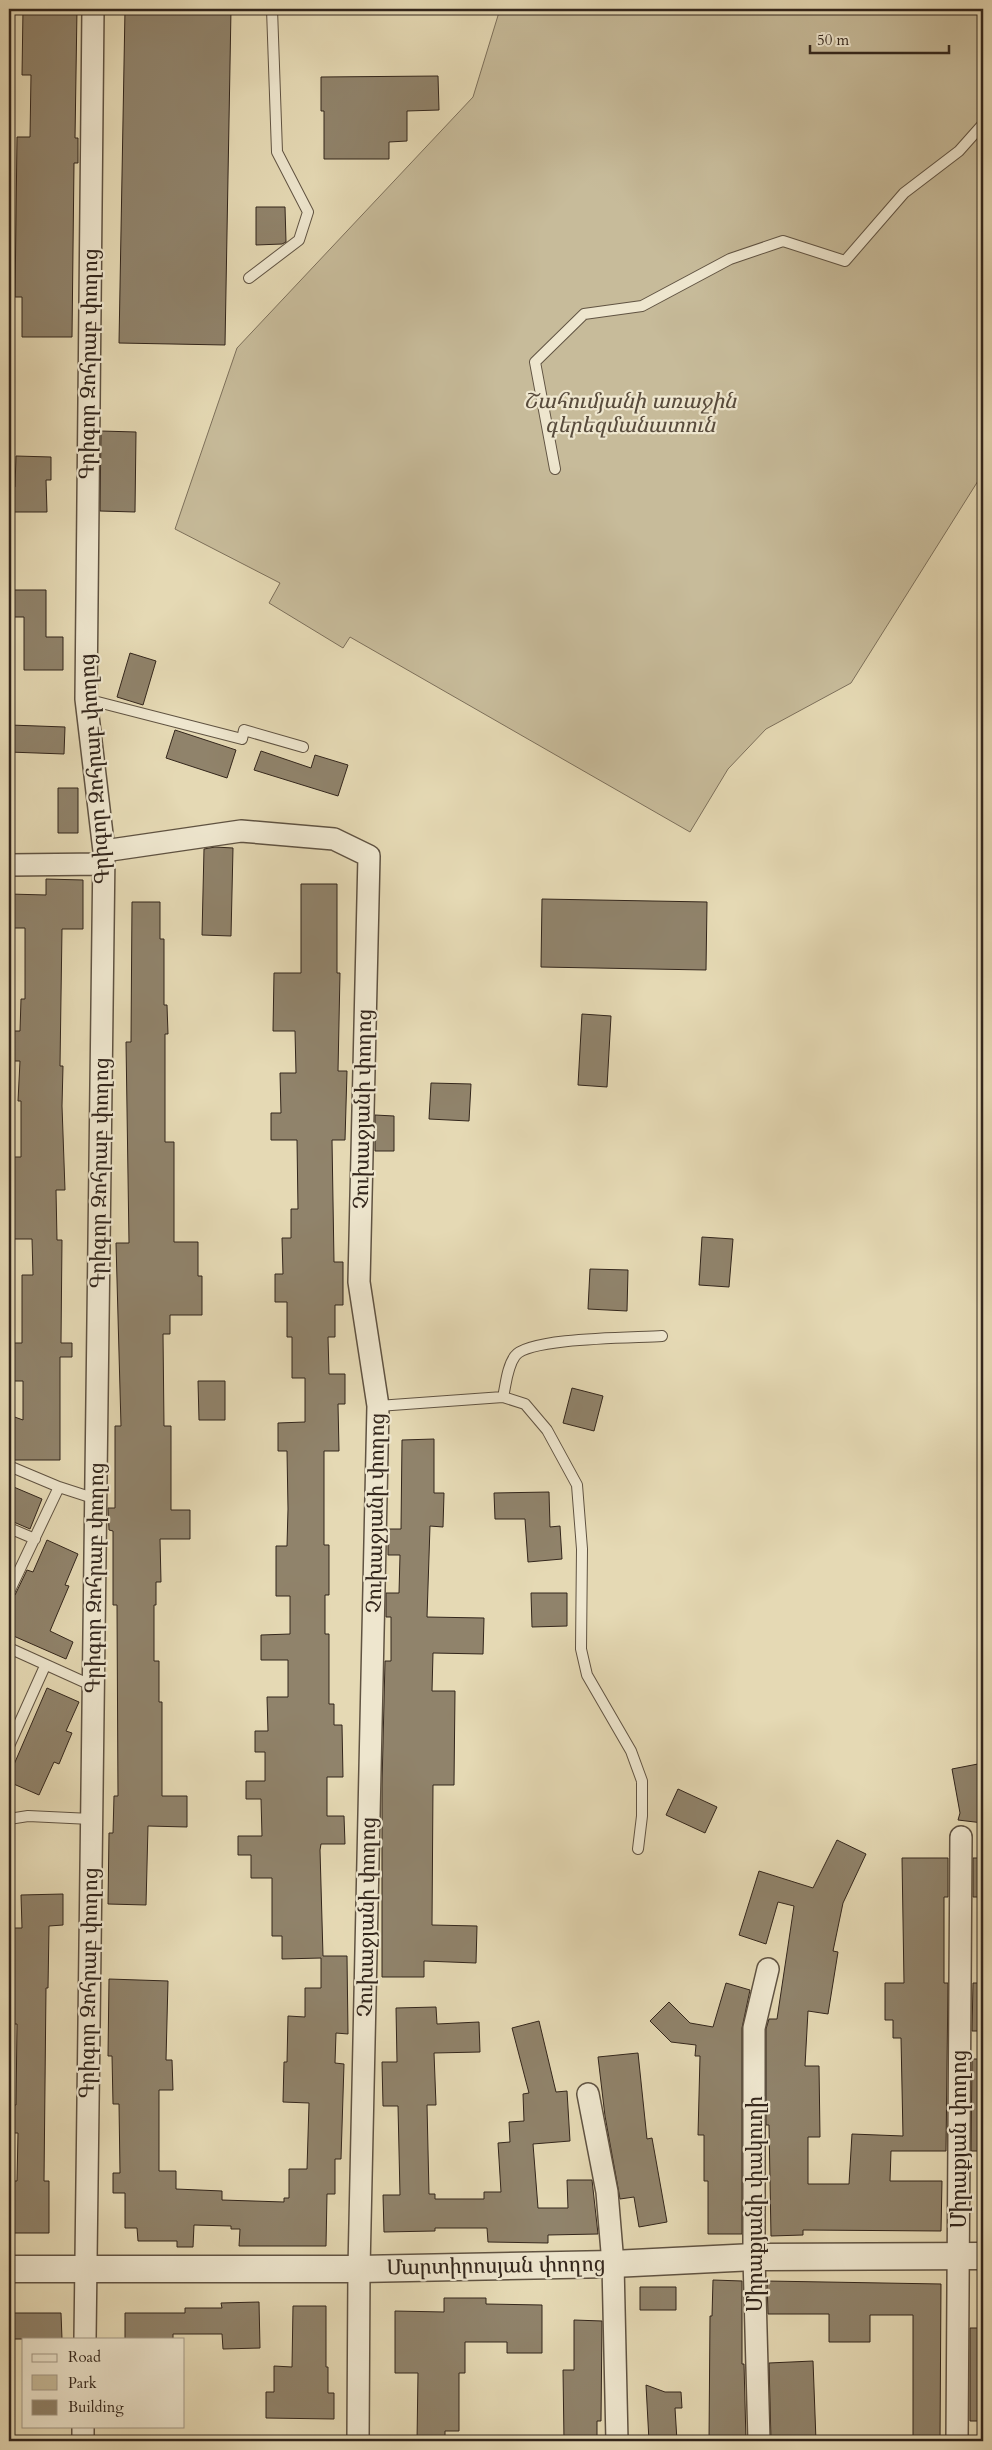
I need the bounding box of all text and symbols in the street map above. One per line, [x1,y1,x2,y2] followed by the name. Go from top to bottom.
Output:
[810,22,948,54] scale bar
[817,30,849,50] text: 50 m
[72,248,106,480] street label: Գրիգոր Զոհրաբ փողոց
[524,387,737,440] park label: Շահումյանի առաջին գերեզմանատուն
[72,653,118,885] street label: Գրիգոր Զոհրաբ փողոց
[347,1009,379,1209] street label: Չուխաջյանի փողոց
[83,1057,117,1289] street label: Գրիգոր Զոհրաբ փողոց
[360,1413,392,1613] street label: Չուխաջյանի փողոց
[78,1462,112,1694] street label: Գրիգոր Զոհրաբ փողոց
[351,1817,383,2017] street label: Չուխաջյանի փողոց
[72,1867,106,2099] street label: Գրիգոր Զոհրաբ փողոց
[945,2050,974,2228] street label: Միրաքյան փողոց
[741,2096,770,2312] street label: Միրաքյանի փակուղի
[386,2250,606,2282] street label: Մարտիրոսյան փողոց
[22,2338,185,2428] legend
[68,2347,101,2367] text: Road
[68,2373,97,2393] text: Park
[68,2397,124,2417] text: Building

